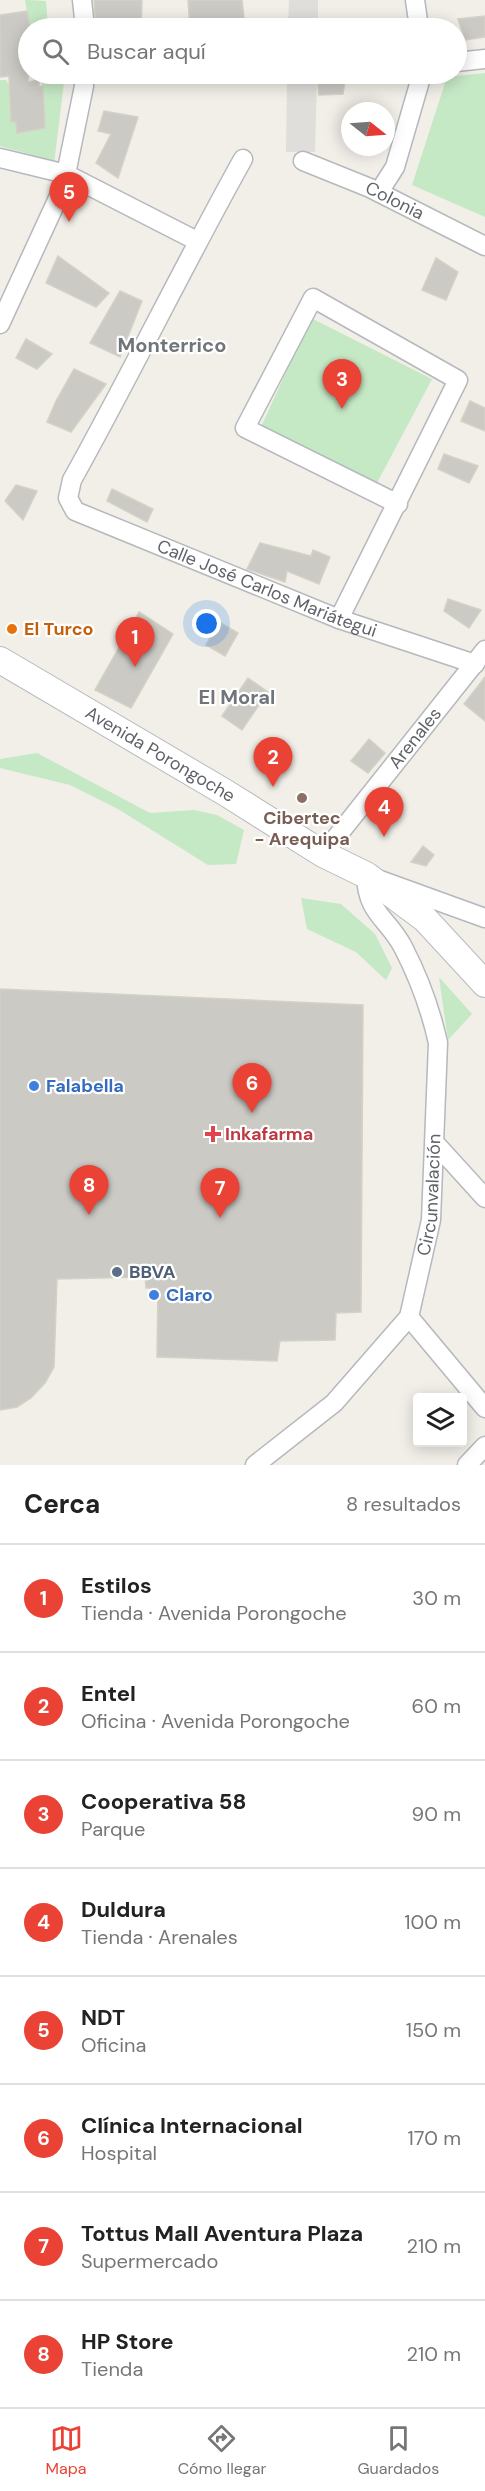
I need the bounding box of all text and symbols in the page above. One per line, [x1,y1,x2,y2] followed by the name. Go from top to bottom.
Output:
[18,18,467,84] search box
[39,35,72,68] icon: search
[87,37,206,66] text: Buscar aquí
[341,102,395,156] north arrow
[50,172,88,222] pin: 5
[361,176,428,225] street label: Colonia
[118,332,226,358] district label: Monterrico
[322,360,362,409] pin: 3
[154,534,380,643] street label: Calle José Carlos Mariátegui
[192,609,221,638] your location
[24,617,94,641] place label: El Turco
[116,618,154,667] pin: 1
[5,622,19,636] marker: El Turco
[199,684,275,710] district label: El Moral
[81,701,240,808] street label: Avenida Porongoche
[383,702,447,774] street label: Arenales
[254,738,292,787] pin: 2
[364,788,404,837] pin: 4
[295,791,309,805] marker: Cibertec - Arequipa
[254,806,350,851] place label: Cibertec - Arequipa
[232,1064,272,1113] pin: 6
[46,1074,124,1098] place label: Falabella
[27,1079,41,1093] marker: Falabella
[225,1122,313,1146] place label: Inkafarma
[206,1127,220,1141] marker: Inkafarma
[411,1133,446,1258] street label: Circunvalación
[70,1166,109,1215] pin: 8
[200,1168,240,1218] pin: 7
[129,1260,176,1284] place label: BBVA
[110,1265,124,1279] marker: BBVA
[166,1283,213,1307] place label: Claro
[147,1288,161,1302] marker: Claro
[413,1393,467,1447] map controls
[413,1393,467,1447] button: layers
[24,1487,100,1521] text: Cerca
[346,1491,461,1517] text: 8 resultados
[81,1571,152,1600] text: Estilos
[40,1585,47,1611] text: 1
[412,1585,461,1611] text: 30 m
[81,1600,347,1626] text: Tienda · Avenida Porongoche
[81,1679,136,1708] text: Entel
[38,1693,49,1719] text: 2
[412,1693,461,1719] text: 60 m
[81,1708,350,1734] text: Oficina · Avenida Porongoche
[81,1787,246,1816] text: Cooperativa 58
[37,1801,50,1827] text: 3
[412,1801,461,1827] text: 90 m
[81,1816,145,1842] text: Parque
[81,1895,166,1924] text: Duldura
[37,1909,50,1935] text: 4
[404,1909,461,1935] text: 100 m
[81,1924,238,1950] text: Tienda · Arenales
[81,2003,125,2032] text: NDT
[37,2017,50,2043] text: 5
[406,2017,461,2043] text: 150 m
[81,2032,146,2058] text: Oficina
[81,2111,303,2140] text: Clínica Internacional
[37,2125,50,2151] text: 6
[408,2125,461,2151] text: 170 m
[81,2140,157,2166] text: Hospital
[81,2219,363,2248] text: Tottus Mall Aventura Plaza
[38,2233,49,2259] text: 7
[406,2233,461,2259] text: 210 m
[81,2248,218,2274] text: Supermercado
[81,2327,173,2356] text: HP Store
[37,2341,50,2367] text: 8
[406,2341,461,2367] text: 210 m
[81,2356,143,2382] text: Tienda
[46,2422,86,2479] tab: Mapa
[178,2422,266,2479] tab: Cómo llegar
[357,2422,439,2479] tab: Guardados

